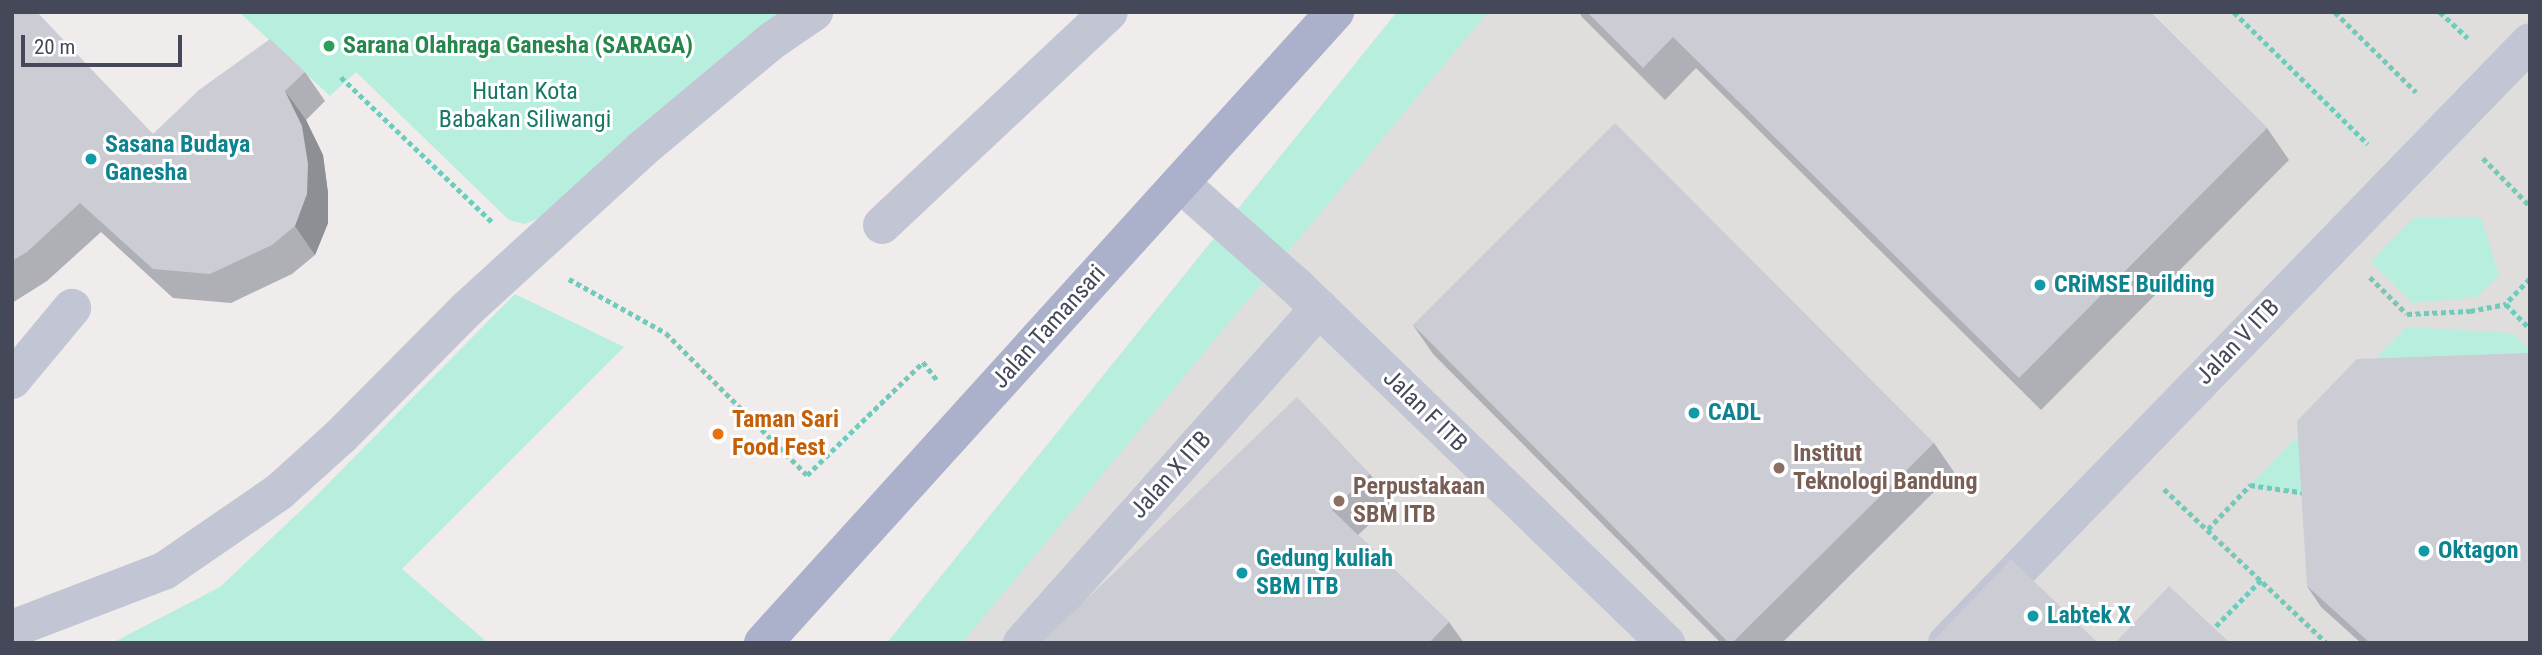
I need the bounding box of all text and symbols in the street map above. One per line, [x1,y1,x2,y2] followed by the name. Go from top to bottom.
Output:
[24,21,186,65] scale bar
[343,32,693,60] place label: Sarana Olahraga Ganesha (SARAGA)
[34,35,75,59] text: 20 m
[321,38,337,54] marker: Sarana Olahraga Ganesha (SARAGA)
[439,78,611,134] park label: Hutan Kota Babakan Siliwangi
[105,131,250,187] place label: Sasana Budaya Ganesha
[83,151,99,167] marker: Sasana Budaya Ganesha
[986,259,1112,395] street label: Jalan Tamansari
[2054,271,2215,299] place label: CRiMSE Building
[2032,277,2048,293] marker: CRiMSE Building
[2190,293,2286,391] street label: Jalan V ITB
[1377,364,1473,458] street label: Jalan F ITB
[1708,399,1761,427] place label: CADL
[1686,405,1702,421] marker: CADL
[732,406,839,462] place label: Taman Sari Food Fest
[710,426,726,442] marker: Taman Sari Food Fest
[1124,426,1218,524] street label: Jalan X ITB
[1793,440,1978,496] place label: Institut Teknologi Bandung
[1771,460,1787,476] marker: Institut Teknologi Bandung
[1353,473,1485,529] place label: Perpustakaan SBM ITB
[1331,493,1347,509] marker: Perpustakaan SBM ITB
[2438,537,2518,565] place label: Oktagon
[2416,543,2432,559] marker: Oktagon
[1256,545,1393,601] place label: Gedung kuliah SBM ITB
[1234,565,1250,581] marker: Gedung kuliah SBM ITB
[2047,602,2131,630] place label: Labtek X
[2025,608,2041,624] marker: Labtek X

